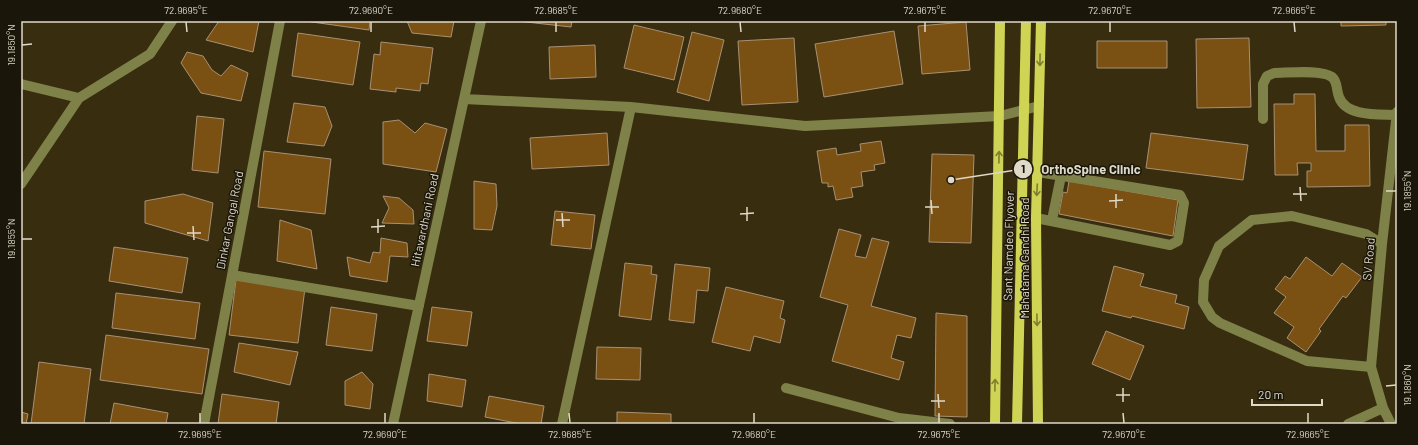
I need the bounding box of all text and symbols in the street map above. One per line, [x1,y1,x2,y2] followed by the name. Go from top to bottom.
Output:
[164,4,208,16] text: 72.9695°E
[349,4,393,16] text: 72.9690°E
[534,4,578,16] text: 72.9685°E
[718,4,762,16] text: 72.9680°E
[904,4,946,16] text: 72.9675°E
[1088,4,1132,16] text: 72.9670°E
[1272,4,1316,16] text: 72.9665°E
[5,24,17,66] text: 19.1850°N
[1036,53,1044,66] one-way arrow
[995,151,1003,164] one-way arrow
[1013,157,1148,182] callout: OrthoSpine Clinic
[1021,161,1025,175] text: 1
[1041,161,1141,177] text: OrthoSpine Clinic
[213,170,245,270] street label: Dinkar Gangal Road
[1401,170,1413,212] text: 19.1855°N
[407,172,441,268] street label: Hitavardhani Road
[1034,183,1041,196] one-way arrow
[1000,190,1016,301] street label: Sant Namdeo Flyover
[1017,197,1031,319] street label: Mahatama Gandhi Road
[5,218,17,260] text: 19.1855°N
[1359,237,1377,281] street label: SV Road
[1033,313,1041,326] one-way arrow
[1401,364,1413,406] text: 19.1860°N
[991,379,999,392] one-way arrow
[1252,381,1322,407] scale bar
[1258,387,1284,401] text: 20 m
[178,428,222,440] text: 72.9695°E
[363,428,407,440] text: 72.9690°E
[548,428,592,440] text: 72.9685°E
[732,428,776,440] text: 72.9680°E
[918,428,960,440] text: 72.9675°E
[1102,428,1146,440] text: 72.9670°E
[1286,428,1330,440] text: 72.9665°E

